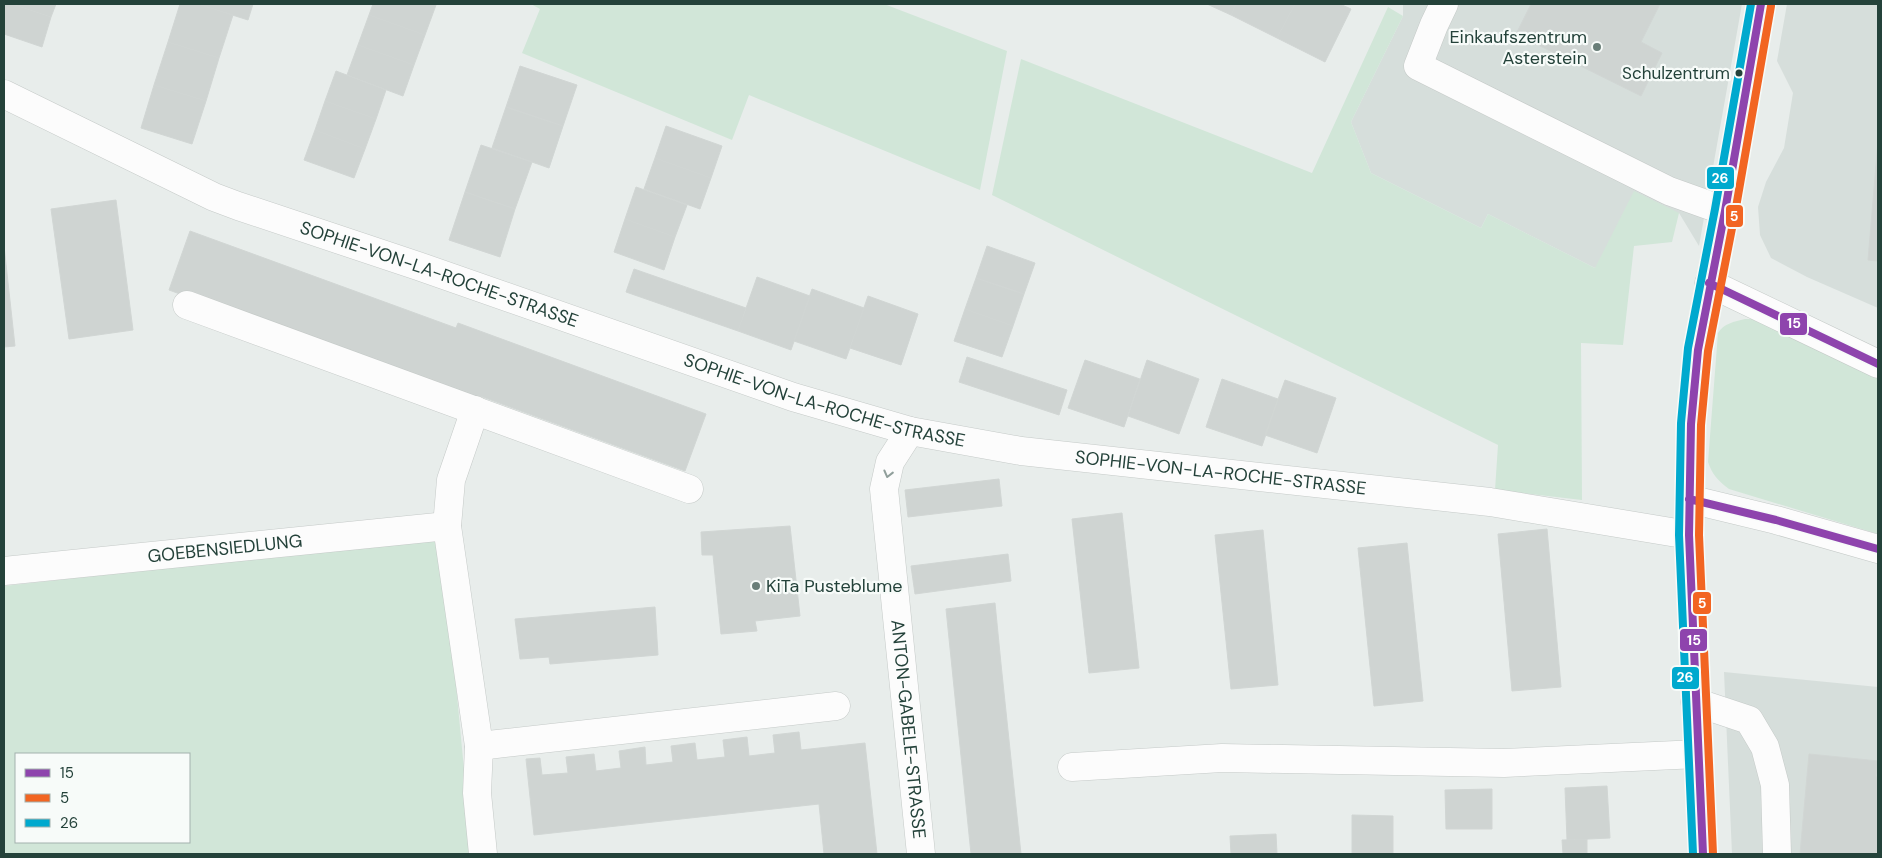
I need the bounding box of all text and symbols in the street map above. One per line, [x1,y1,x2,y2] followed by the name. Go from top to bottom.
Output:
[1449,25,1587,70] place label: Einkaufszentrum Asterstein
[1591,41,1603,53] marker: Einkaufszentrum Asterstein
[1622,62,1730,84] place label: Schulzentrum
[1734,68,1744,78] marker: Schulzentrum
[1706,166,1735,190] line badge: 26
[1712,169,1729,187] text: 26
[1725,204,1744,228] line badge: 5
[1730,207,1738,225] text: 5
[297,216,582,333] street label: SOPHIE-VON-LA-ROCHE-STRASSE
[1779,312,1808,336] line badge: 15
[1787,314,1801,332] text: 15
[681,348,967,453] street label: SOPHIE-VON-LA-ROCHE-STRASSE
[1074,445,1367,500] street label: SOPHIE-VON-LA-ROCHE-STRASSE
[883,469,893,477] one-way arrow
[146,529,303,568] street label: GOEBENSIEDLUNG
[766,574,902,598] place label: KiTa Pusteblume
[750,580,762,592] marker: KiTa Pusteblume
[1692,591,1712,615] line badge: 5
[1698,594,1706,612] text: 5
[885,619,931,840] street label: ANTON-GABELE-STRASSE
[1679,628,1708,652] line badge: 15
[1687,631,1701,649] text: 15
[1671,666,1700,690] line badge: 26
[1677,668,1694,686] text: 26
[15,753,190,843] legend
[60,763,74,783] text: 15
[60,788,69,808] text: 5
[60,813,78,833] text: 26

